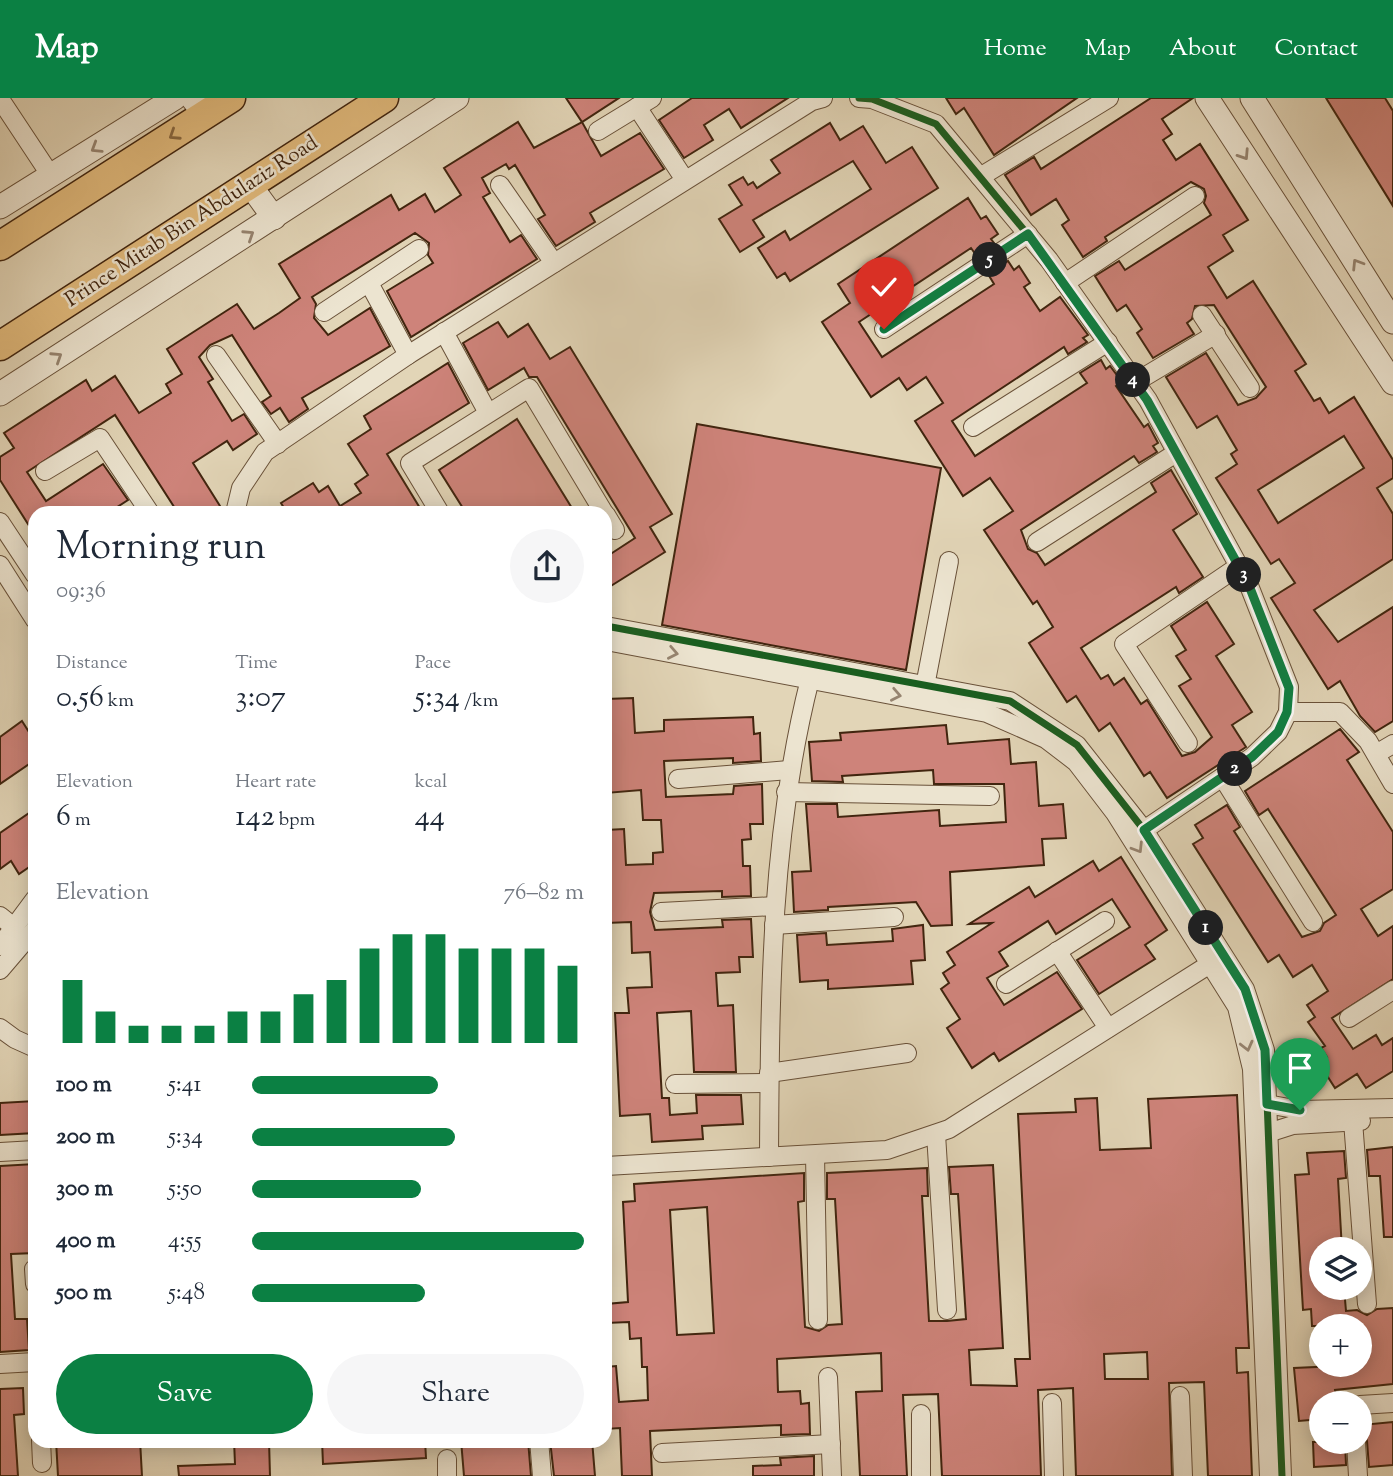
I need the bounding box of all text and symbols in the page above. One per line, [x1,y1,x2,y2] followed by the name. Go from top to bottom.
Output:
[35,25,99,73] text: Map
[984,32,1047,66] text: Home
[1085,32,1131,66] text: Map
[1169,32,1236,66] text: About
[1274,32,1358,66] text: Contact
[169,126,182,139] one-way arrow
[60,129,325,315] street label: Prince Mitab Bin Abdulaziz Road
[91,139,104,152] one-way arrow
[1236,147,1249,160] one-way arrow
[241,230,254,243] one-way arrow
[972,242,1007,278] pin: 5
[986,246,993,273] text: 5
[854,257,914,329] pin
[1352,259,1365,272] one-way arrow
[865,268,903,306] icon: check
[50,353,63,366] one-way arrow
[1116,362,1150,398] pin: 4
[1128,366,1137,393] text: 4
[56,522,266,576] text: Morning run
[510,529,584,603] button: share
[1226,558,1262,592] pin: 3
[1240,561,1247,588] text: 3
[56,575,106,608] text: 09:36
[667,645,679,660] one-way arrow
[56,650,128,677] text: Distance
[235,650,278,677] text: Time
[415,650,451,677] text: Pace
[56,677,104,720] text: 0.56
[235,677,286,720] text: 3:07
[415,677,460,720] text: 5:34
[890,687,902,702] one-way arrow
[104,688,134,715] text: km
[460,688,498,715] text: /km
[1218,752,1252,786] pin: 2
[1230,755,1239,782] text: 2
[56,769,133,796] text: Elevation
[235,769,316,796] text: Heart rate
[415,769,447,796] text: kcal
[56,796,71,839] text: 6
[235,796,275,839] text: 142
[415,796,445,839] text: 44
[71,807,91,834] text: m
[275,807,315,834] text: bpm
[1129,841,1142,854] one-way arrow
[56,877,149,910] text: Elevation
[504,877,584,910] text: 76–82 m
[1188,910,1224,946] pin: 1
[1202,914,1209,941] text: 1
[1270,1038,1330,1110] pin
[1239,1040,1253,1052] one-way arrow
[1281,1049,1319,1087] icon: arrive
[56,1069,112,1102] text: 100 m
[168,1069,201,1102] text: 5:41
[56,1121,115,1154] text: 200 m
[168,1121,203,1154] text: 5:34
[56,1173,113,1206] text: 300 m
[168,1173,202,1206] text: 5:50
[56,1225,116,1258] text: 400 m
[168,1225,202,1258] text: 4:55
[1309,1237,1372,1454] map controls
[1309,1237,1372,1300] button: layers
[56,1277,112,1310] text: 500 m
[168,1277,205,1310] text: 5:48
[1309,1314,1372,1377] button: +
[56,1354,313,1434] button: Save
[327,1354,584,1434] button: Share
[1309,1391,1372,1454] button: −

